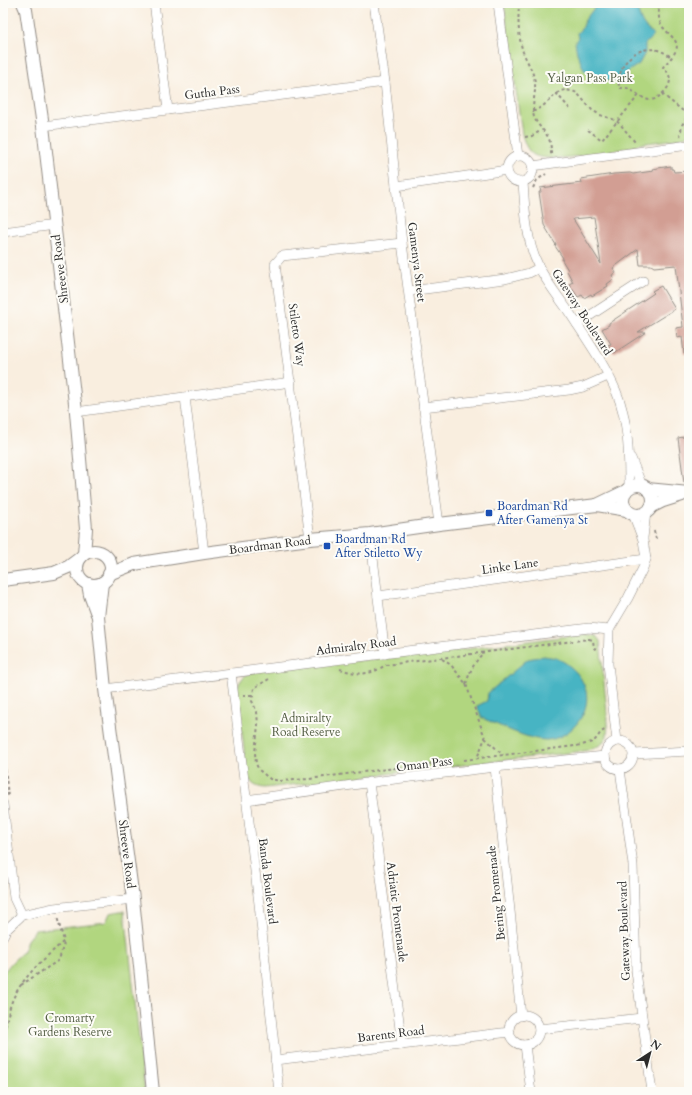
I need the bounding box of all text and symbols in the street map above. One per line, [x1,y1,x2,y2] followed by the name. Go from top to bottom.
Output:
[547,70,633,86] park label: Yalgan Pass Park
[184,81,240,103] street label: Gutha Pass
[404,221,430,303] street label: Gamenya Street
[48,233,72,304] street label: Shreeve Road
[548,266,616,359] street label: Gateway Boulevard
[285,302,309,368] street label: Stiletto Way
[497,498,588,528] place label: Boardman Rd After Gamenya St
[484,508,494,518] marker: Boardman Rd After Gamenya St
[335,531,423,561] place label: Boardman Rd After Stiletto Wy
[228,532,312,558] street label: Boardman Road
[322,541,332,551] marker: Boardman Rd After Stiletto Wy
[481,554,539,578] street label: Linke Lane
[315,633,398,659] street label: Admiralty Road
[272,710,340,740] park label: Admiralty Road Reserve
[395,753,453,775] street label: Oman Pass
[115,819,139,890] street label: Shreeve Road
[255,837,281,926] street label: Banda Boulevard
[483,845,509,941] street label: Bering Promenade
[383,861,411,963] street label: Adriatic Promenade
[614,880,634,981] street label: Gateway Boulevard
[28,1010,112,1040] park label: Cromarty Gardens Reserve
[357,1022,426,1046] street label: Barents Road
[630,1033,670,1073] north arrow
[647,1036,664,1054] text: N

